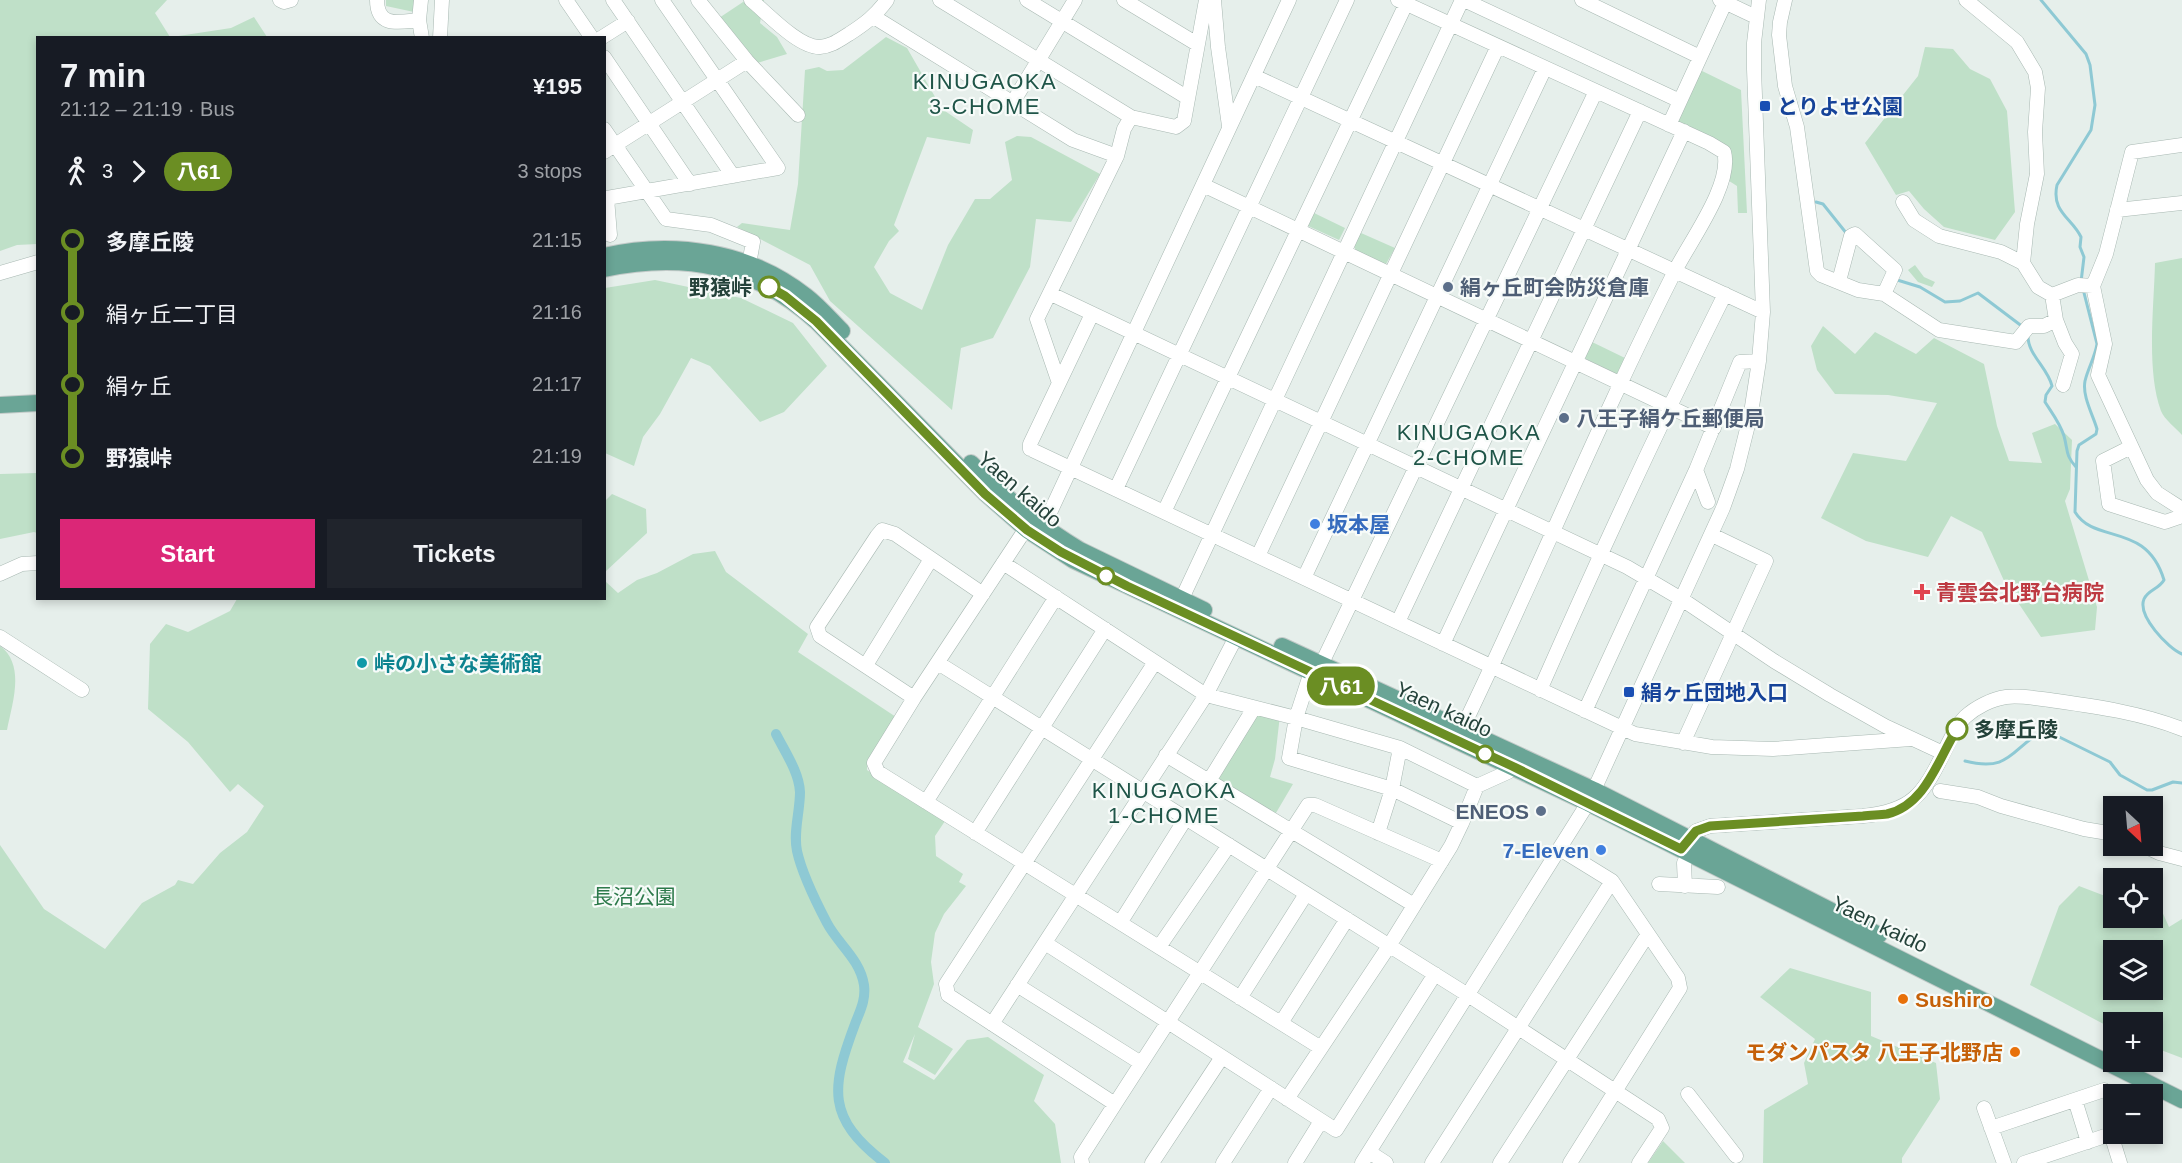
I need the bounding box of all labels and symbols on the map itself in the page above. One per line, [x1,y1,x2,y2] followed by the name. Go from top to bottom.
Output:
[913,69,1057,119] district label: KINUGAOKA 3-CHOME
[1777,95,1903,118] place label: とりよせ公園
[1758,99,1772,113] marker: とりよせ公園
[689,276,752,299] place label: 野猿峠
[758,276,780,298] marker: 野猿峠
[1460,276,1649,299] place label: 絹ヶ丘町会防災倉庫
[1441,280,1455,294] marker: 絹ヶ丘町会防災倉庫
[1576,407,1765,430] place label: 八王子絹ケ丘郵便局
[1557,411,1571,425] marker: 八王子絹ケ丘郵便局
[1397,420,1541,470] district label: KINUGAOKA 2-CHOME
[973,446,1067,532] street label: Yaen kaido
[1327,513,1390,536] place label: 坂本屋
[1308,517,1322,531] marker: 坂本屋
[1097,567,1115,585] unlabelled marker
[1936,581,2104,604] place label: 青雲会北野台病院
[1913,583,1931,601] marker: 青雲会北野台病院
[374,652,542,675] place label: 峠の小さな美術館
[355,656,369,670] marker: 峠の小さな美術館
[1306,666,1376,706] line badge: 八61
[1392,677,1496,741] street label: Yaen kaido
[1641,681,1788,704] place label: 絹ヶ丘団地入口
[1622,685,1636,699] marker: 絹ヶ丘団地入口
[1946,718,1968,740] marker: 多摩丘陵
[1974,718,2058,741] place label: 多摩丘陵
[1476,745,1494,763] unlabelled marker
[1092,778,1236,828] district label: KINUGAOKA 1-CHOME
[2103,796,2163,856] north arrow
[1455,800,1529,823] place label: ENEOS
[1534,804,1548,818] marker: ENEOS
[1503,839,1589,862] place label: 7-Eleven
[1594,843,1608,857] marker: 7-Eleven
[592,885,676,908] park label: 長沼公園
[1828,891,1932,957] street label: Yaen kaido
[1915,988,1993,1011] place label: Sushiro
[1896,992,1910,1006] marker: Sushiro
[1745,1041,2003,1064] place label: モダンパスタ 八王子北野店
[2008,1045,2022,1059] marker: モダンパスタ 八王子北野店

